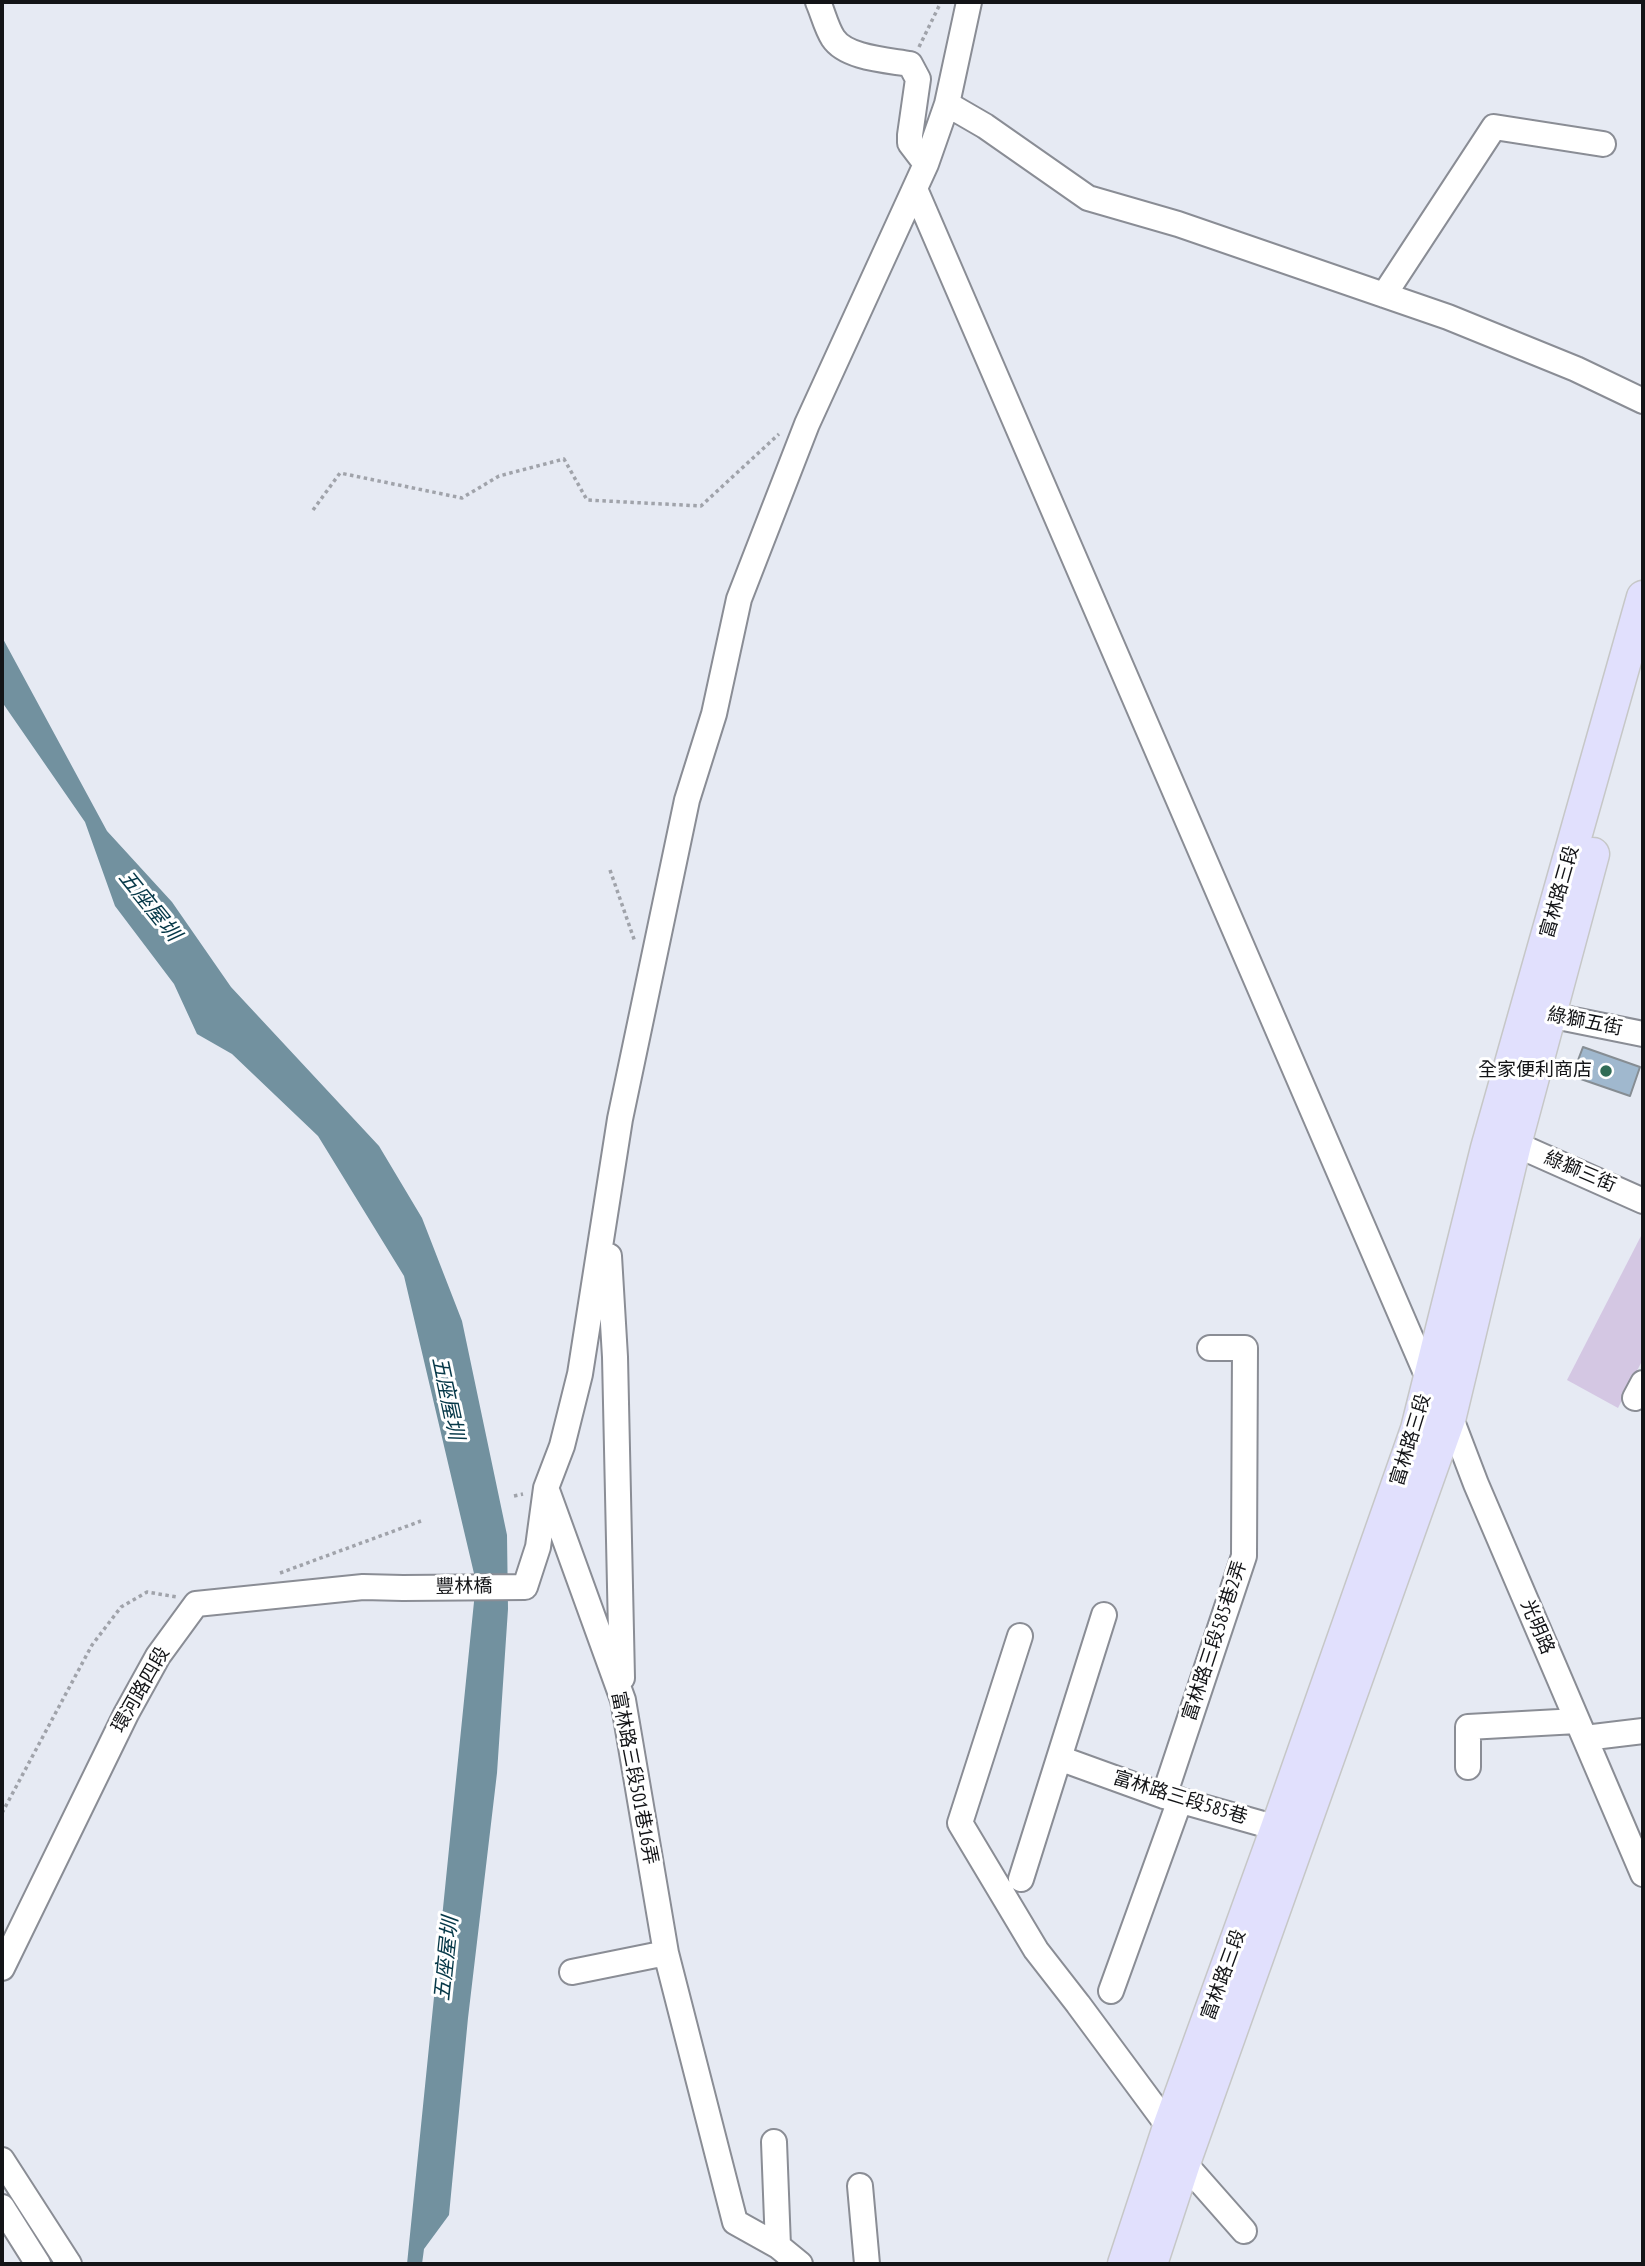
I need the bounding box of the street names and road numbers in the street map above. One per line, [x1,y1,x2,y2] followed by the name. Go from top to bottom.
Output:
[1536,843,1584,941] street label: 富林路三段
[1546,1004,1624,1040] street label: 綠獅五街
[1541,1147,1619,1197] street label: 綠獅三街
[1386,1391,1436,1489] street label: 富林路三段
[1178,1558,1252,1724] street label: 富林路三段585巷2弄
[435,1575,493,1599] street label: 豐林橋
[1515,1596,1559,1658] street label: 光明路
[107,1643,175,1737] street label: 環河路四段
[606,1690,662,1866] street label: 富林路三段501巷16弄
[1110,1767,1250,1829] street label: 富林路三段585巷
[1197,1926,1251,2024] street label: 富林路三段

